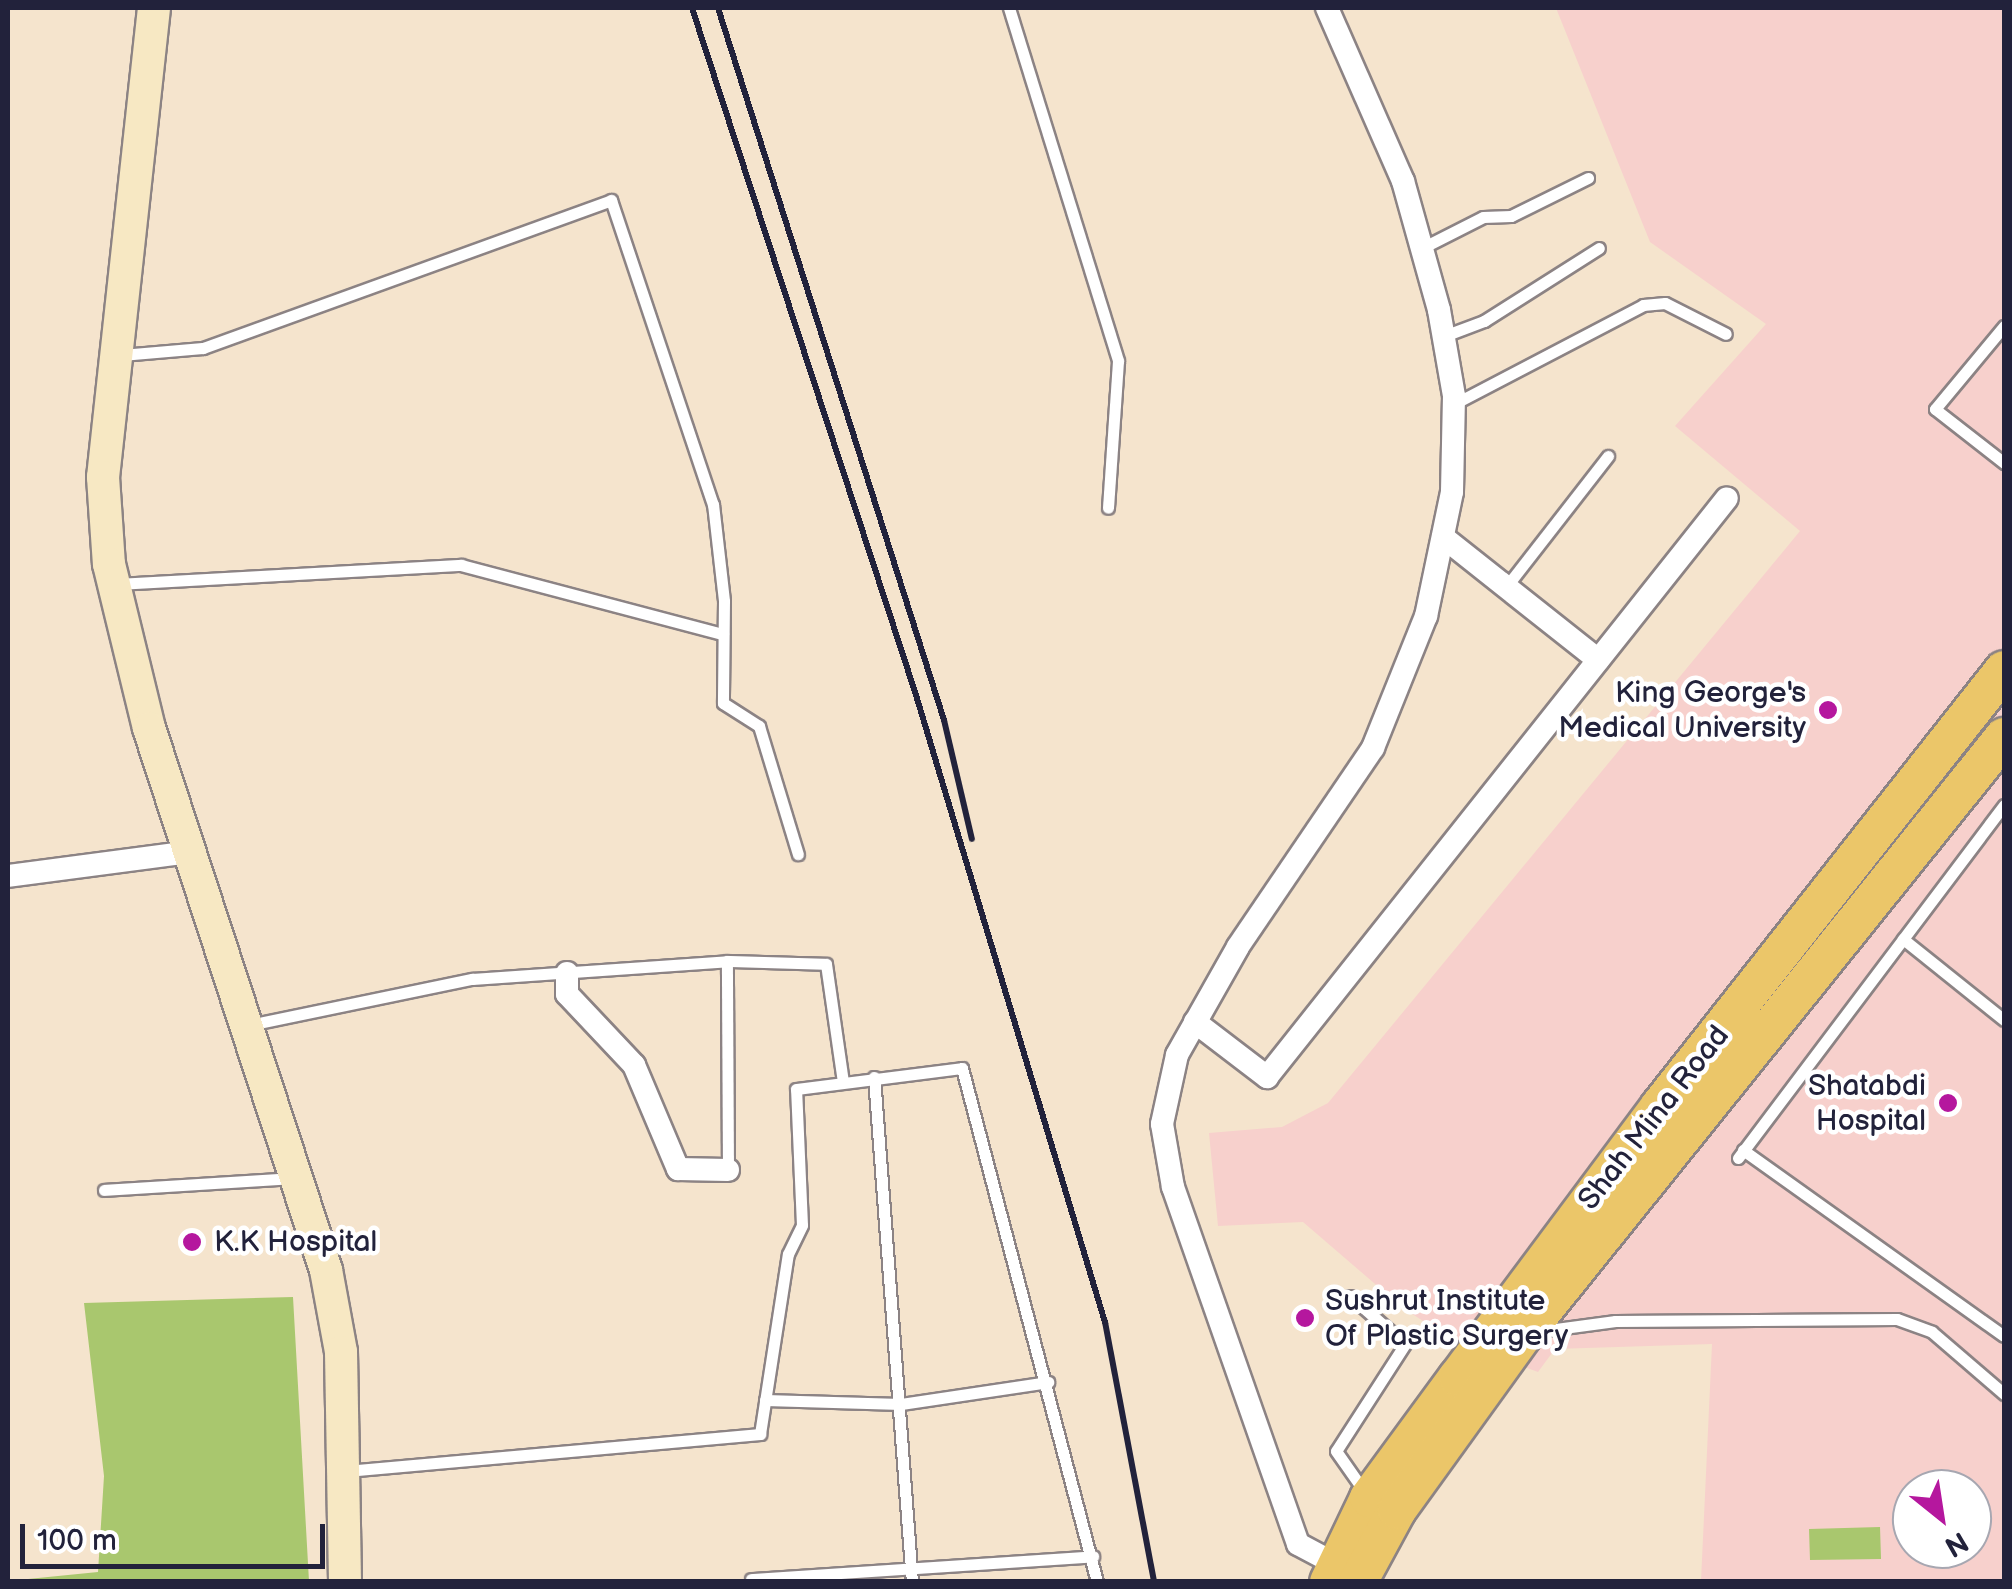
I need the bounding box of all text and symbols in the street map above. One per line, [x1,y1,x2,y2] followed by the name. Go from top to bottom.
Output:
[1558,675,1806,746] place label: King George's Medical University
[1815,697,1841,723] marker: King George's Medical University
[1571,1019,1737,1217] street label: Shah Mina Road
[1808,1068,1926,1138] place label: Shatabdi Hospital
[1935,1090,1961,1116] marker: Shatabdi Hospital
[214,1224,377,1260] place label: K.K Hospital
[179,1229,205,1255] marker: K.K Hospital
[1325,1283,1569,1354] place label: Sushrut Institute Of Plastic Surgery
[1294,1307,1316,1329] marker: Sushrut Institute Of Plastic Surgery
[1892,1469,1992,1569] north arrow
[25,1504,330,1566] scale bar
[37,1523,117,1559] text: 100 m
[1939,1524,1974,1563] text: N

